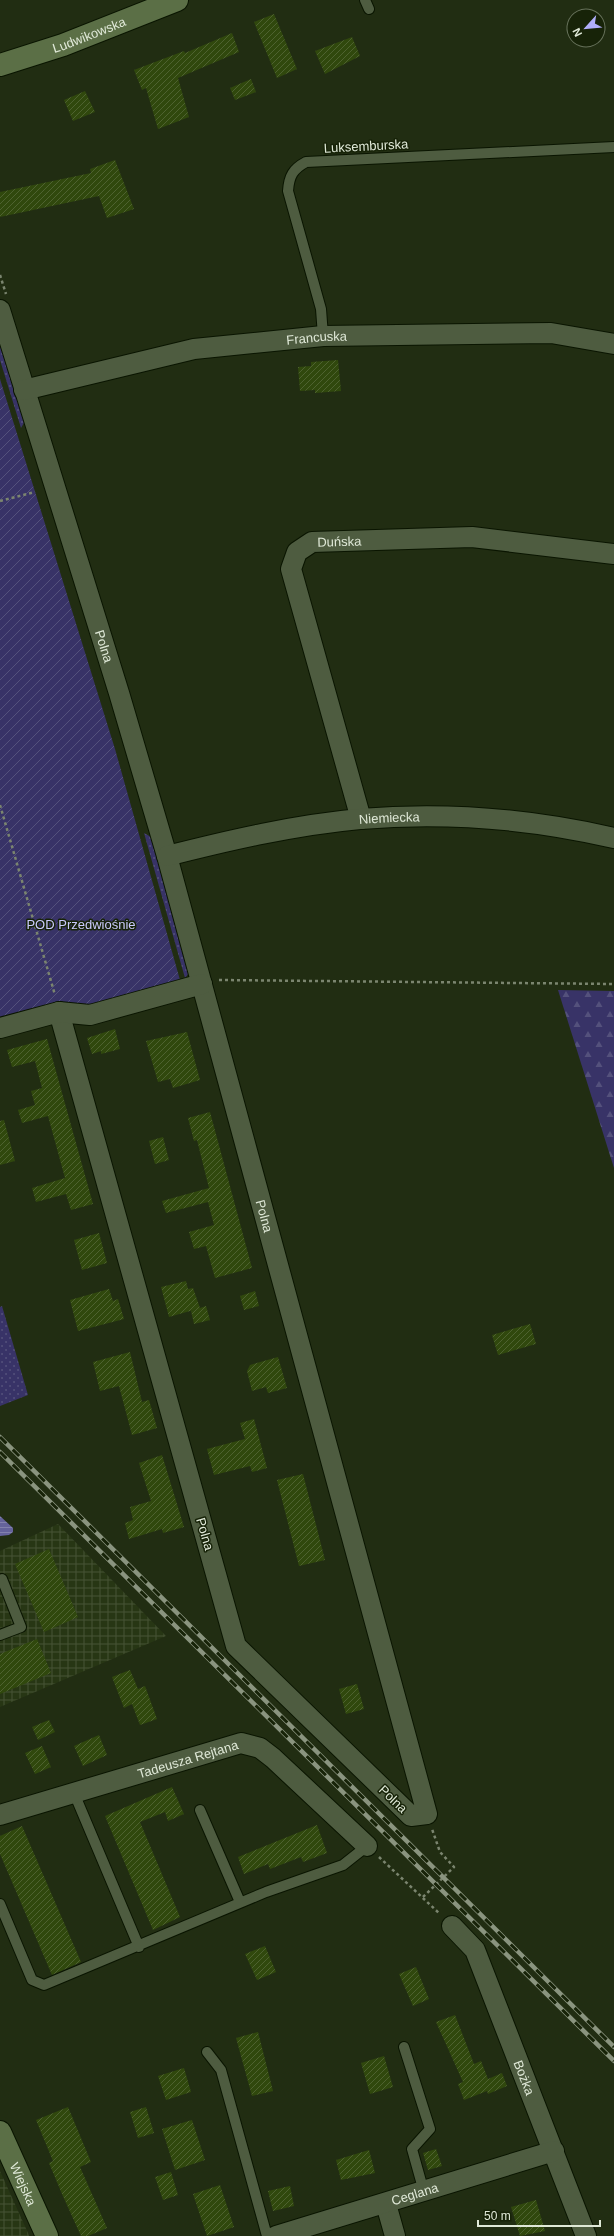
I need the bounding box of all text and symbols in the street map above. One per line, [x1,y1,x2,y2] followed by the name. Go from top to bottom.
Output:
[566,8,606,48] north arrow
[50,13,128,55] street label: Ludwikowska
[570,26,584,39] text: N
[323,136,409,156] street label: Luksemburska
[286,328,348,347] street label: Francuska
[317,533,362,549] street label: Duńska
[92,628,117,665] street label: Polna
[358,809,420,827] street label: Niemiecka
[26,917,136,932] park label: POD Przedwiośnie
[253,1198,276,1235] street label: Polna
[193,1516,217,1553] street label: Polna
[136,1737,241,1781] street label: Tadeusza Rejtana
[376,1782,411,1816] street label: Polna
[511,2058,538,2098] street label: Bożka
[7,2160,40,2208] street label: Wiejska
[389,2179,441,2208] street label: Ceglana
[478,2202,600,2228] scale bar
[484,2209,511,2223] text: 50 m

